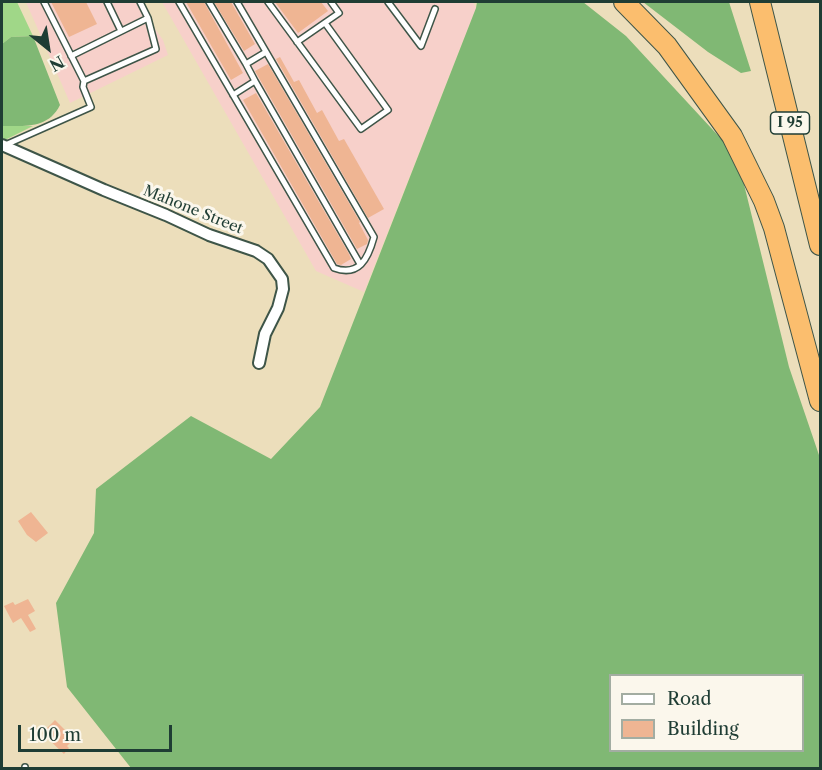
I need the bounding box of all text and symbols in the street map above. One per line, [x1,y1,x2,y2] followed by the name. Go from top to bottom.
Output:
[18,18,78,78] north arrow
[46,51,68,76] text: N
[770,112,810,134] road number: I 95
[141,182,245,238] street label: Mahone Street
[609,674,804,752] legend
[667,688,712,710] text: Road
[21,713,176,751] scale bar
[667,718,739,740] text: Building
[29,724,81,746] text: 100 m

